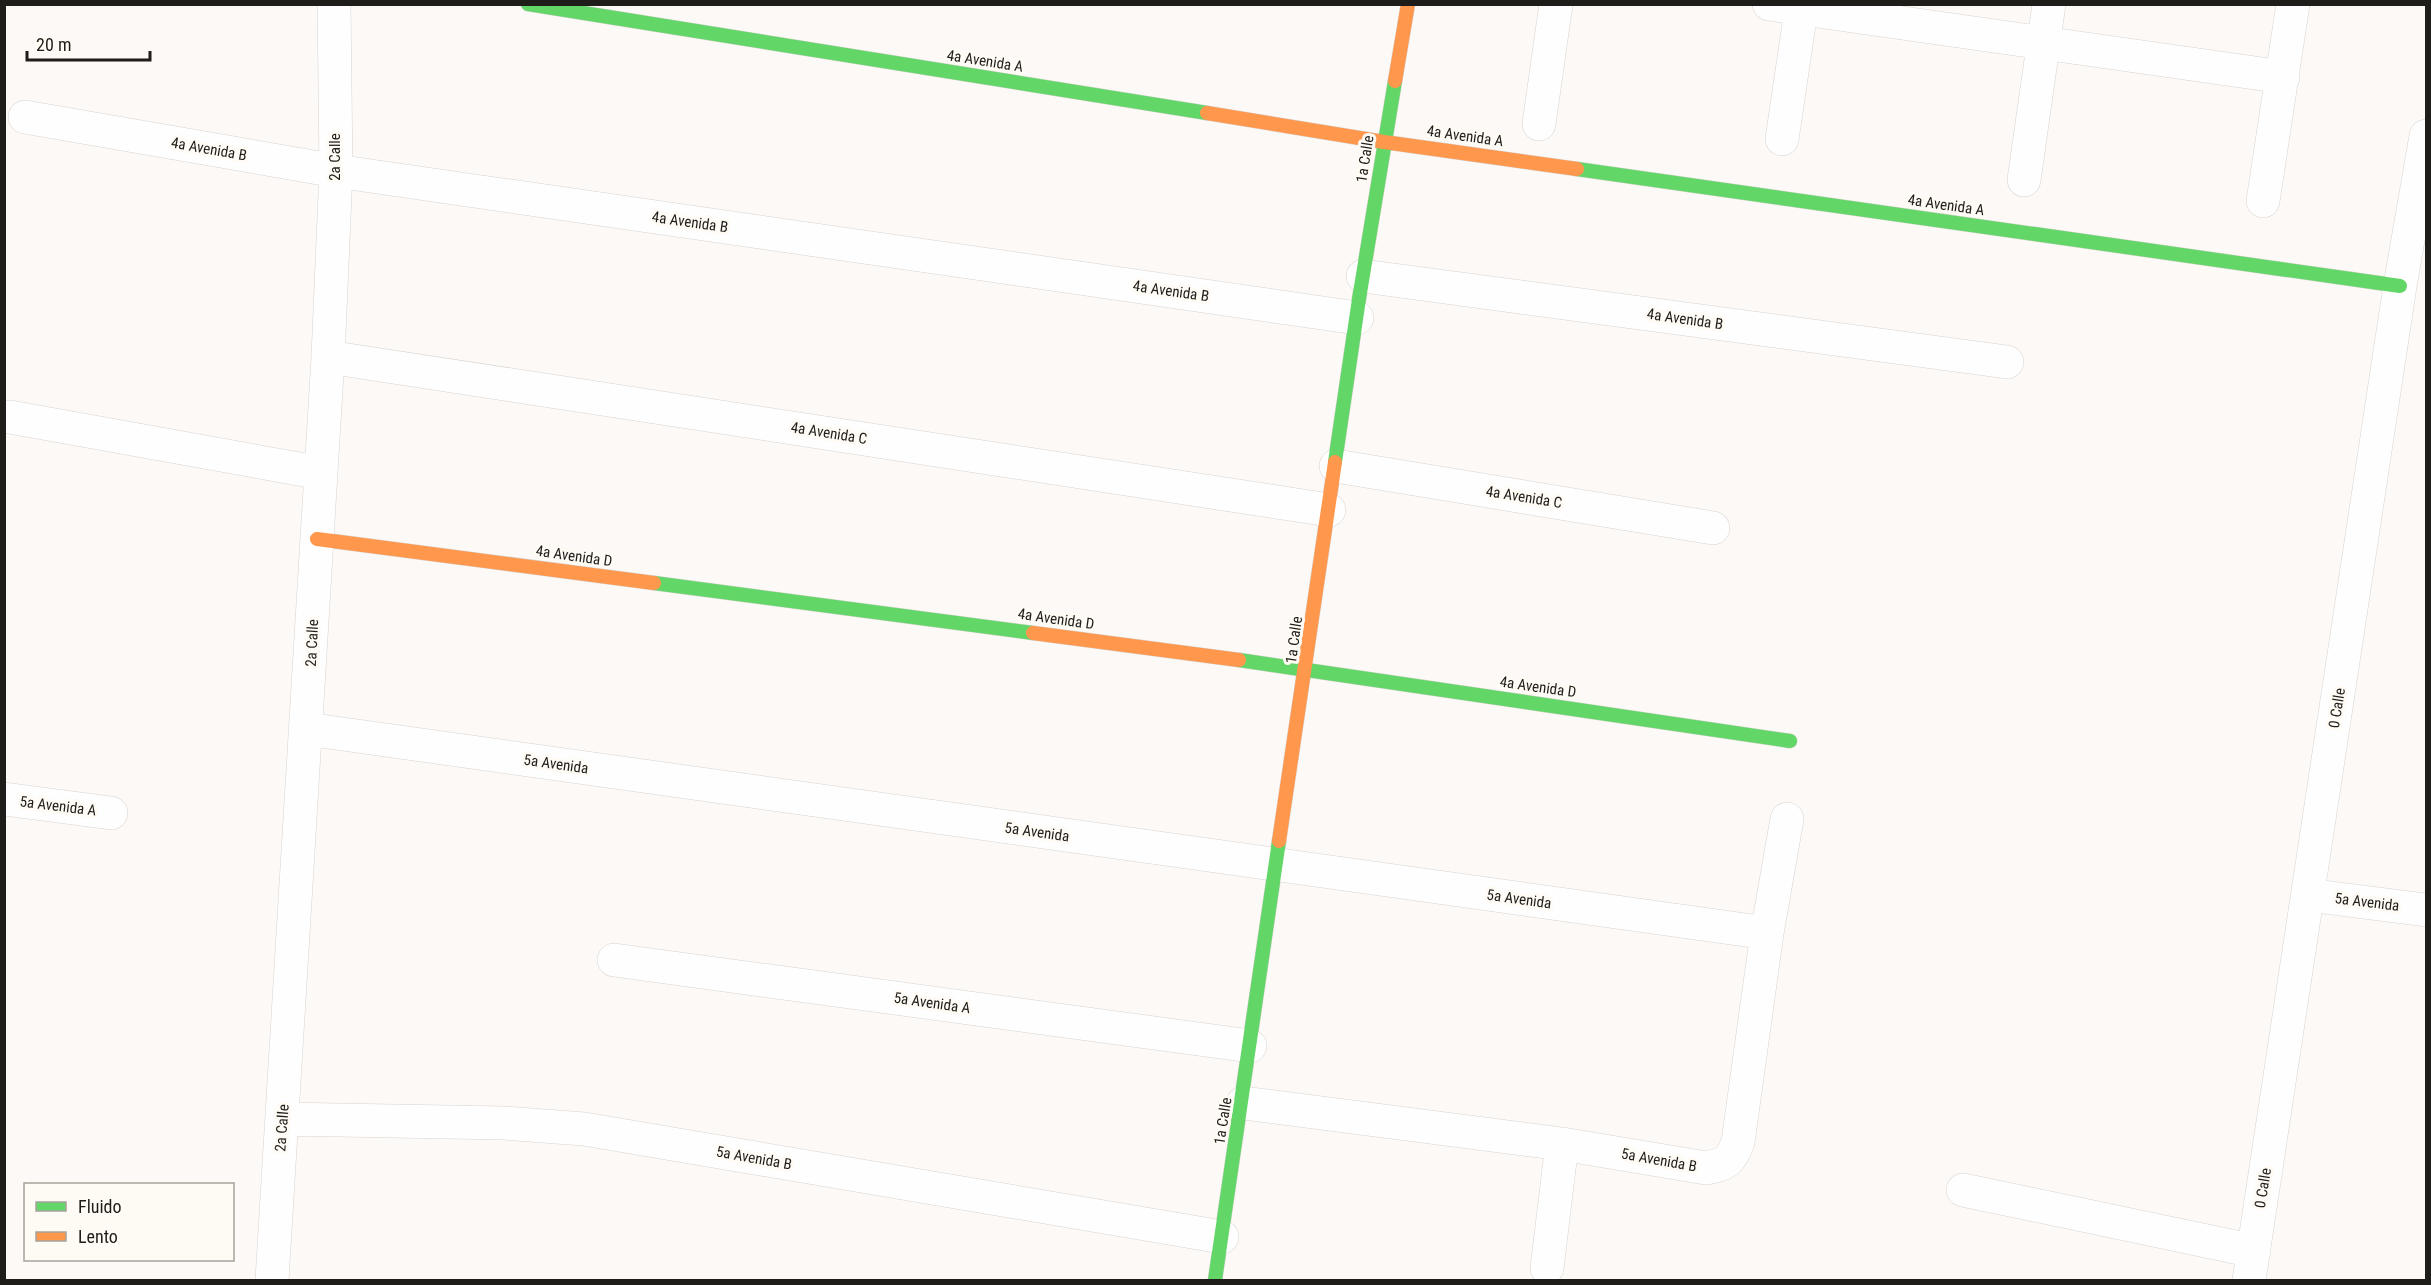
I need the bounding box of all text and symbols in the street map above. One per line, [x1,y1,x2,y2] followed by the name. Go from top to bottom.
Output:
[27,24,150,62] scale bar
[36,34,71,55] text: 20 m
[946,46,1025,76] street label: 4a Avenida A
[1426,122,1505,150] street label: 4a Avenida A
[170,133,248,165] street label: 4a Avenida B
[326,133,344,181] street label: 2a Calle
[1352,134,1378,184] street label: 1a Calle
[1907,191,1986,219] street label: 4a Avenida A
[651,208,729,236] street label: 4a Avenida B
[1132,277,1210,305] street label: 4a Avenida B
[1646,305,1724,333] street label: 4a Avenida B
[790,418,868,448] street label: 4a Avenida C
[1485,482,1563,512] street label: 4a Avenida C
[535,542,613,570] street label: 4a Avenida D
[1017,605,1095,633] street label: 4a Avenida D
[1282,615,1306,665] street label: 1a Calle
[302,619,322,667] street label: 2a Calle
[1499,673,1577,701] street label: 4a Avenida D
[2325,687,2349,729] street label: 0 Calle
[523,751,589,777] street label: 5a Avenida
[19,792,98,820] street label: 5a Avenida A
[1004,819,1070,845] street label: 5a Avenida
[1486,886,1552,912] street label: 5a Avenida
[2334,889,2400,915] street label: 5a Avenida
[893,989,972,1017] street label: 5a Avenida A
[1210,1096,1236,1146] street label: 1a Calle
[271,1104,293,1152] street label: 2a Calle
[715,1142,793,1174] street label: 5a Avenida B
[1620,1144,1698,1176] street label: 5a Avenida B
[2251,1167,2275,1209] street label: 0 Calle
[24,1183,234,1261] legend
[78,1196,122,1217] text: Fluido
[78,1226,118,1247] text: Lento

